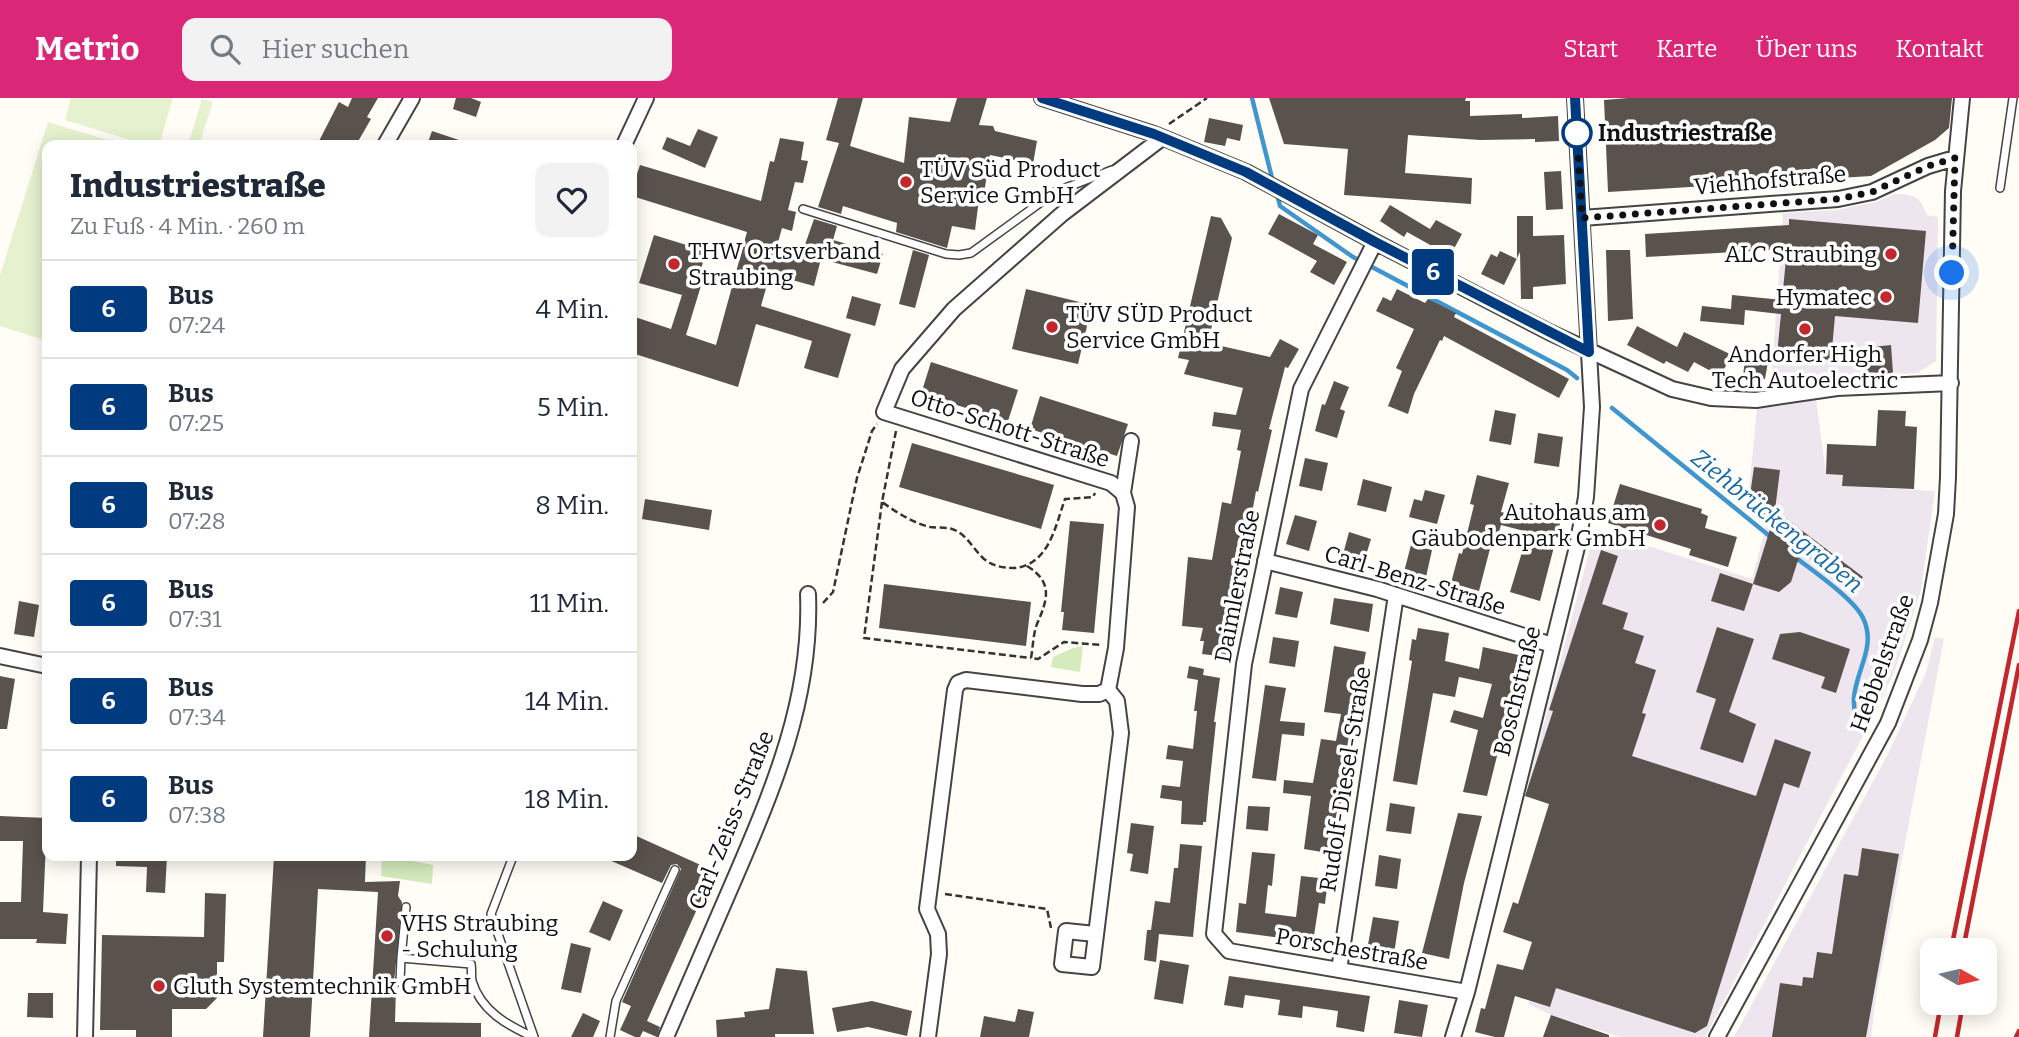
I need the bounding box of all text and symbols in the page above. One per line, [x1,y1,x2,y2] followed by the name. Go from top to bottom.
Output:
[182,18,672,81] search box
[35,29,140,69] text: Metrio
[206,30,244,68] icon: search
[262,34,409,65] text: Hier suchen
[1563,35,1618,63] text: Start
[1656,35,1718,63] text: Karte
[1756,35,1858,63] text: Über uns
[1896,35,1984,63] text: Kontakt
[1562,118,1592,148] marker: Industriestraße
[1598,119,1773,147] place label: Industriestraße
[920,155,1101,209] place label: TÜV Süd Product Service GmbH
[1693,159,1847,201] street label: Viehhofstraße
[535,163,609,237] button: heart
[70,166,326,206] text: Industriestraße
[898,174,914,190] marker: TÜV Süd Product Service GmbH
[70,212,305,240] text: Zu Fuß · 4 Min. · 260 m
[688,237,881,291] place label: THW Ortsverband Straubing
[1724,240,1877,268] place label: ALC Straubing
[1883,246,1899,262] marker: ALC Straubing
[1410,249,1456,295] line badge: 6
[1934,255,1969,290] your location
[666,256,682,272] marker: THW Ortsverband Straubing
[1426,258,1440,286] text: 6
[168,280,214,311] text: Bus
[1775,283,1872,311] place label: Hymatec
[1878,289,1894,305] marker: Hymatec
[536,294,609,325] text: 4 Min.
[101,295,116,323] text: 6
[1066,300,1253,354] place label: TÜV SÜD Product Service GmbH
[168,311,225,339] text: 07:24
[1044,319,1060,335] marker: TÜV SÜD Product Service GmbH
[1797,321,1813,337] marker: Andorfer High Tech Autoelectric
[1712,340,1898,394] place label: Andorfer High Tech Autoelectric
[168,378,214,409] text: Bus
[907,383,1113,473] street label: Otto-Schott-Straße
[537,392,609,423] text: 5 Min.
[101,393,116,421] text: 6
[168,409,224,437] text: 07:25
[1686,443,1868,599] water label: Ziehbrückengraben
[168,476,214,507] text: Bus
[535,490,609,521] text: 8 Min.
[101,491,116,519] text: 6
[1411,498,1646,552] place label: Autohaus am Gäubodenpark GmbH
[168,507,225,535] text: 07:28
[1208,507,1266,665] street label: Daimlerstraße
[1652,517,1668,533] marker: Autohaus am Gäubodenpark GmbH
[1321,539,1509,621] street label: Carl-Benz-Straße
[168,574,214,605] text: Bus
[530,588,609,619] text: 11 Min.
[101,589,116,617] text: 6
[1844,590,1920,736] street label: Hebbelstraße
[168,605,222,633] text: 07:31
[1487,623,1547,759] street label: Boschstraße
[1313,664,1377,894] street label: Rudolf-Diesel-Straße
[168,672,214,703] text: Bus
[525,686,609,717] text: 14 Min.
[101,687,116,715] text: 6
[168,703,226,731] text: 07:34
[682,726,780,914] street label: Carl-Zeiss-Straße
[168,770,214,801] text: Bus
[525,784,609,815] text: 18 Min.
[101,785,116,813] text: 6
[168,801,226,829] text: 07:38
[401,909,558,963] place label: VHS Straubing - Schulung
[1274,922,1430,976] street label: Porschestraße
[379,928,395,944] marker: VHS Straubing - Schulung
[1920,938,1997,1015] north arrow
[1920,938,1997,1015] map controls
[173,972,472,1000] place label: Gluth Systemtechnik GmbH
[151,978,167,994] marker: Gluth Systemtechnik GmbH

